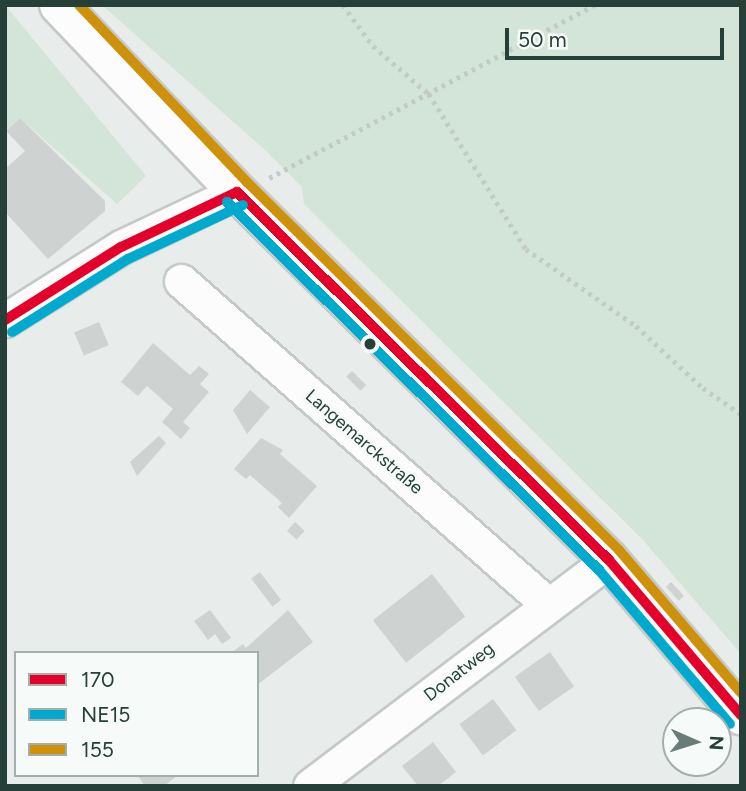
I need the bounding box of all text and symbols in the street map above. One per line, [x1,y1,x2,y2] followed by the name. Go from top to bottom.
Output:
[508,14,727,58] scale bar
[518,27,567,52] text: 50 m
[363,337,377,351] unlabelled marker
[301,385,427,499] street label: Langemarckstraße
[420,638,498,706] street label: Donatweg
[14,651,259,777] legend
[81,667,114,692] text: 170
[81,702,130,727] text: NE15
[662,707,732,777] north arrow
[705,735,728,751] text: N
[81,737,114,762] text: 155

